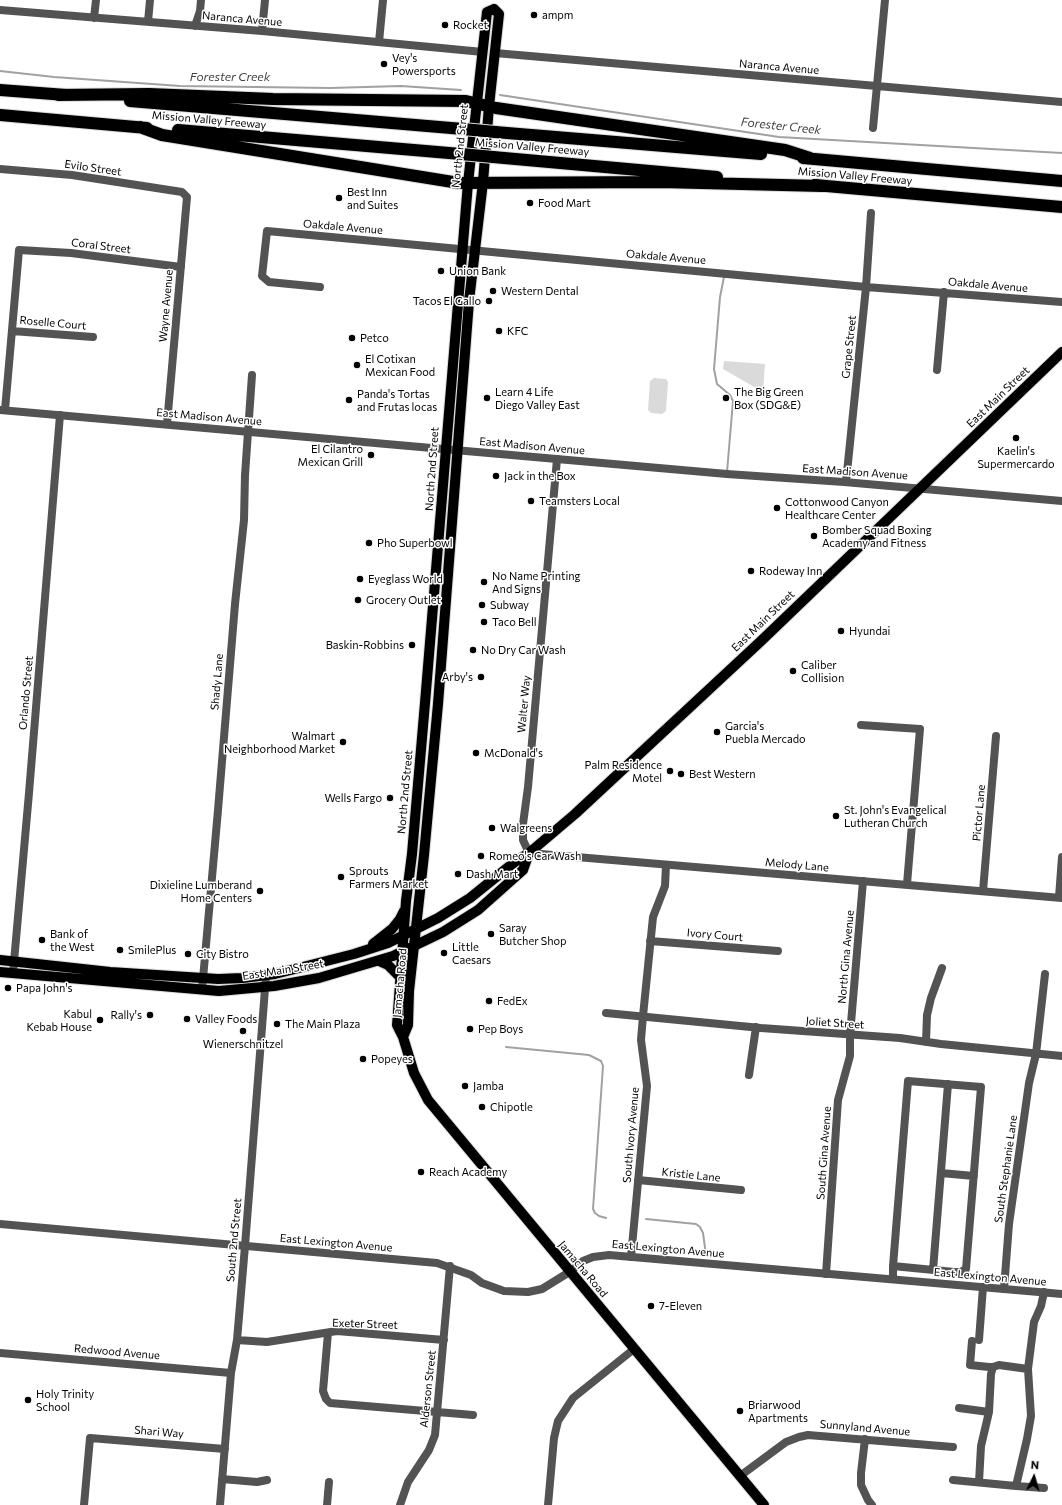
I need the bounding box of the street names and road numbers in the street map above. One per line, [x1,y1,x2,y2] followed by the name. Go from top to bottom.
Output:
[201,9,283,29] street label: Naranca Avenue
[738,57,820,77] street label: Naranca Avenue
[449,103,471,189] street label: North 2nd Street
[151,108,267,132] street label: Mission Valley Freeway
[474,135,590,159] street label: Mission Valley Freeway
[64,157,122,179] street label: Evilo Street
[797,164,913,188] street label: Mission Valley Freeway
[303,217,383,237] street label: Oakdale Avenue
[70,236,132,256] street label: Coral Street
[626,247,706,267] street label: Oakdale Avenue
[156,269,176,343] street label: Wayne Avenue
[948,275,1028,295] street label: Oakdale Avenue
[19,314,87,332] street label: Roselle Court
[839,315,859,379] street label: Grape Street
[964,364,1032,430] street label: East Main Street
[156,406,262,428] street label: East Madison Avenue
[422,427,442,511] street label: North 2nd Street
[479,435,585,457] street label: East Madison Avenue
[802,462,908,482] street label: East Madison Avenue
[729,588,797,654] street label: East Main Street
[208,653,226,711] street label: Shady Lane
[16,655,36,731] street label: Orlando Street
[515,675,533,733] street label: Walter Way
[395,750,415,834] street label: North 2nd Street
[970,784,988,842] street label: Pictor Lane
[765,856,829,874] street label: Melody Lane
[835,910,857,1004] street label: North Gina Avenue
[686,926,744,944] street label: Ivory Court
[390,948,410,1018] street label: Jamacha Road
[241,957,325,983] street label: East Main Street
[805,1014,865,1032] street label: Joliet Street
[620,1087,642,1183] street label: South Ivory Avenue
[814,1106,834,1200] street label: South Gina Avenue
[992,1114,1020,1224] street label: South Stephanie Lane
[661,1165,721,1185] street label: Kristie Lane
[224,1198,244,1282] street label: South 2nd Street
[279,1232,393,1254] street label: East Lexington Avenue
[556,1238,610,1300] street label: Jamacha Road
[611,1238,725,1260] street label: East Lexington Avenue
[933,1266,1047,1288] street label: East Lexington Avenue
[332,1316,398,1332] street label: Exeter Street
[74,1342,160,1362] street label: Redwood Avenue
[417,1350,439,1428] street label: Alderson Street
[819,1417,911,1439] street label: Sunnyland Avenue
[134,1423,184,1441] street label: Shari Way

